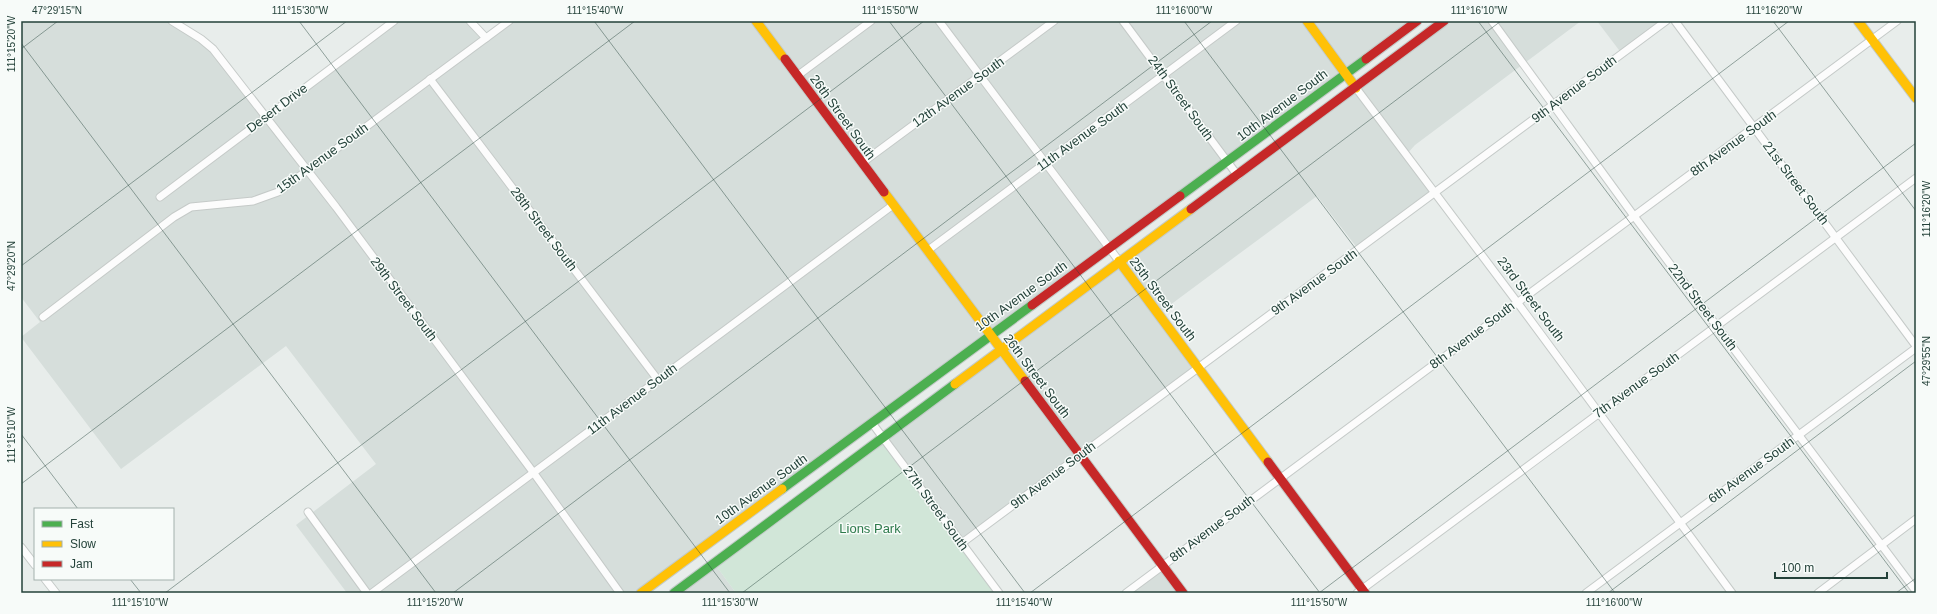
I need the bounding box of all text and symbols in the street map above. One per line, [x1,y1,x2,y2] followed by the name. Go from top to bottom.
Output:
[32,5,82,16] text: 47°29'15"N
[272,5,329,16] text: 111°15'30"W
[567,5,624,16] text: 111°15'40"W
[862,5,919,16] text: 111°15'50"W
[1156,5,1213,16] text: 111°16'00"W
[1451,5,1508,16] text: 111°16'10"W
[1746,5,1803,16] text: 111°16'20"W
[6,15,17,72] text: 111°15'20"W
[1529,52,1619,126] street label: 9th Avenue South
[1145,53,1217,143] street label: 24th Street South
[909,54,1007,130] street label: 12th Avenue South
[1234,66,1330,144] street label: 10th Avenue South
[807,72,879,162] street label: 26th Street South
[244,80,310,136] street label: Desert Drive
[1034,98,1130,174] street label: 11th Avenue South
[1687,107,1779,179] street label: 8th Avenue South
[273,120,371,196] street label: 15th Avenue South
[1760,138,1832,228] street label: 21st Street South
[1921,180,1932,237] text: 111°16'20"W
[508,184,580,274] street label: 28th Street South
[6,241,17,291] text: 47°29'20"N
[1268,246,1360,318] street label: 9th Avenue South
[368,254,440,344] street label: 29th Street South
[1127,254,1199,344] street label: 25th Street South
[1494,254,1568,344] street label: 23rd Street South
[972,258,1070,334] street label: 10th Avenue South
[1665,261,1741,353] street label: 22nd Street South
[1427,298,1517,372] street label: 8th Avenue South
[1001,331,1073,421] street label: 26th Street South
[1921,336,1932,386] text: 47°29'55"N
[1590,349,1682,421] street label: 7th Avenue South
[584,360,680,438] street label: 11th Avenue South
[6,406,17,463] text: 111°15'10"W
[1705,434,1797,506] street label: 6th Avenue South
[1008,438,1098,512] street label: 9th Avenue South
[712,451,810,527] street label: 10th Avenue South
[900,463,972,553] street label: 27th Street South
[1167,491,1257,565] street label: 8th Avenue South
[34,508,174,580] legend
[70,517,94,531] text: Fast
[839,521,901,536] park label: Lions Park
[70,537,96,551] text: Slow
[1775,554,1887,580] scale bar
[70,557,93,571] text: Jam
[1781,561,1814,575] text: 100 m
[112,597,169,608] text: 111°15'10"W
[407,597,464,608] text: 111°15'20"W
[702,597,759,608] text: 111°15'30"W
[996,597,1053,608] text: 111°15'40"W
[1291,597,1348,608] text: 111°15'50"W
[1586,597,1643,608] text: 111°16'00"W

